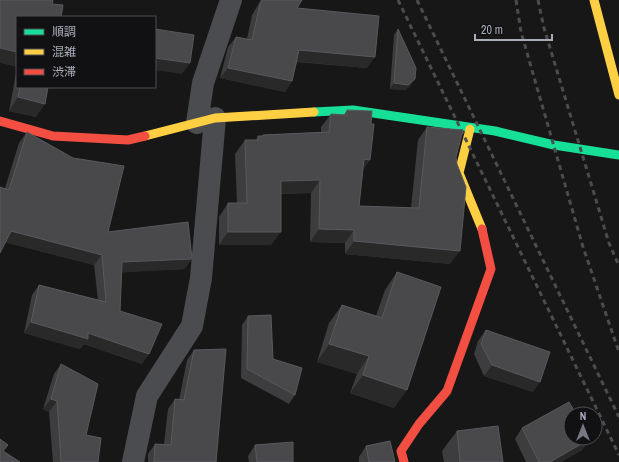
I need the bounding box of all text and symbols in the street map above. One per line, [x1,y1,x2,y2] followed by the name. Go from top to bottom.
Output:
[16,16,156,88] legend
[475,16,552,42] scale bar
[481,22,503,38] text: 20 m
[52,24,76,40] text: 順調
[52,44,76,60] text: 混雑
[52,64,76,80] text: 渋滞
[563,406,603,446] north arrow
[580,409,586,423] text: N

